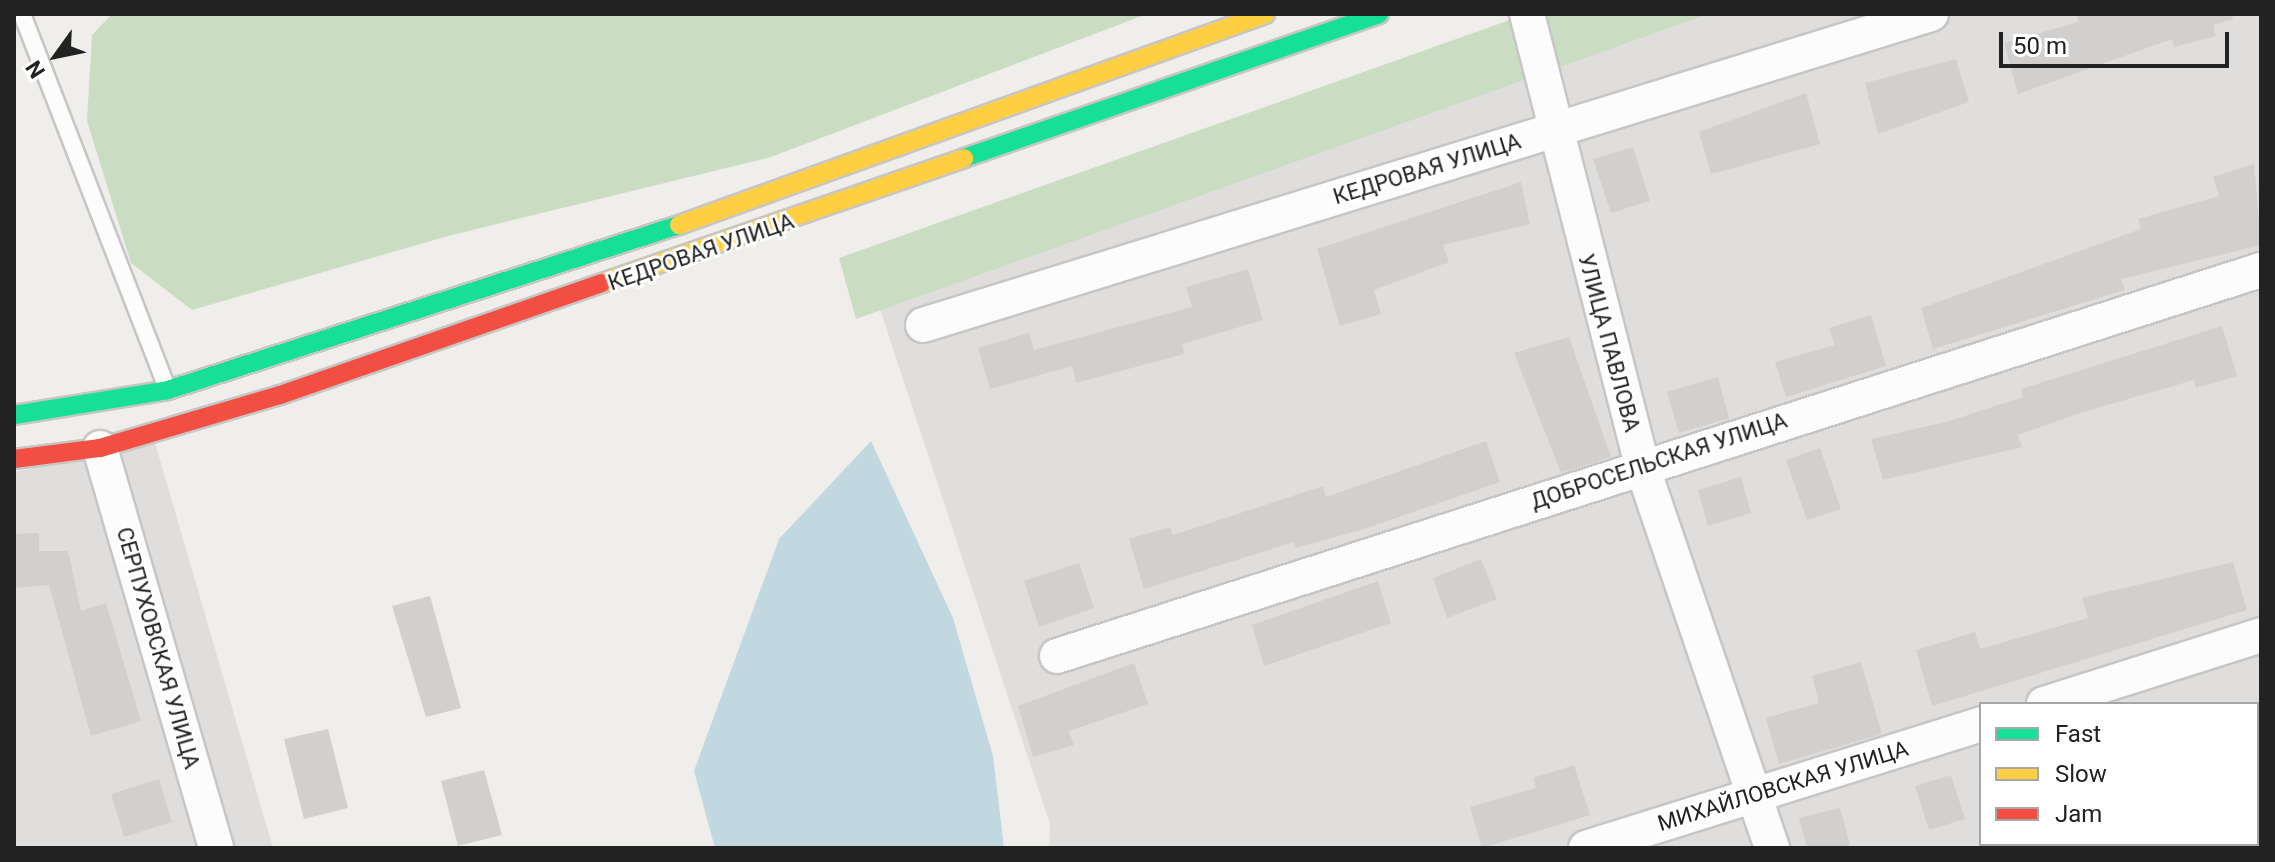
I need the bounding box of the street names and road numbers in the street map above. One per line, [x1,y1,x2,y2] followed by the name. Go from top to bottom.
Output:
[1330,128,1524,210] street label: КЕДРОВАЯ УЛИЦА
[605,208,797,296] street label: КЕДРОВАЯ УЛИЦА
[1573,251,1645,435] street label: УЛИЦА ПАВЛОВА
[1528,407,1790,515] street label: ДОБРОСЕЛЬСКАЯ УЛИЦА
[111,524,205,772] street label: СЕРПУХОВСКАЯ УЛИЦА
[1654,735,1912,837] street label: МИХАЙЛОВСКАЯ УЛИЦА

